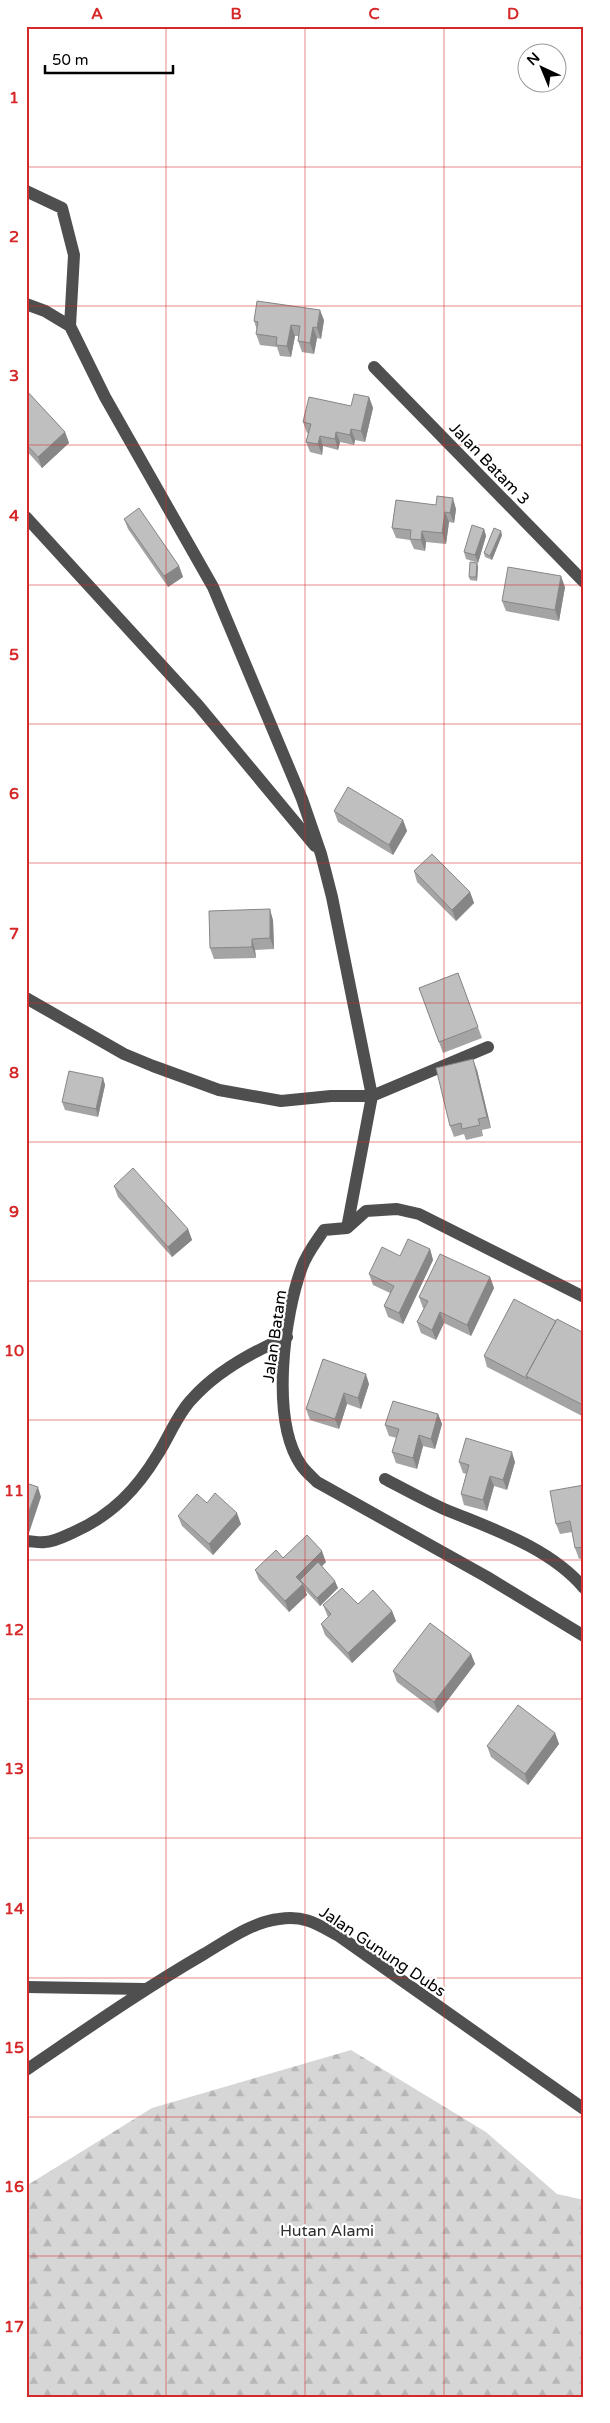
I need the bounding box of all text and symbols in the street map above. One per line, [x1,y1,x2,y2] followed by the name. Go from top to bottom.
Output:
[91,4,103,24] text: A
[230,4,242,24] text: B
[368,4,380,24] text: C
[507,4,519,24] text: D
[45,42,172,74] scale bar
[518,42,568,92] north arrow
[523,49,543,69] text: N
[52,51,89,69] text: 50 m
[9,88,19,108] text: 1
[9,227,19,247] text: 2
[9,366,19,386] text: 3
[445,418,534,509] street label: Jalan Batam 3
[9,506,19,526] text: 4
[9,645,19,665] text: 5
[9,784,19,804] text: 6
[9,924,19,944] text: 7
[9,1063,19,1083] text: 8
[9,1202,19,1222] text: 9
[259,1289,291,1384] street label: Jalan Batam
[4,1341,24,1361] text: 10
[4,1481,24,1501] text: 11
[4,1620,24,1640] text: 12
[4,1759,24,1779] text: 13
[4,1899,24,1919] text: 14
[315,1902,449,2002] street label: Jalan Gunung Dubs
[4,2038,24,2058] text: 15
[4,2177,24,2197] text: 16
[280,2221,374,2241] park label: Hutan Alami
[4,2317,24,2337] text: 17

